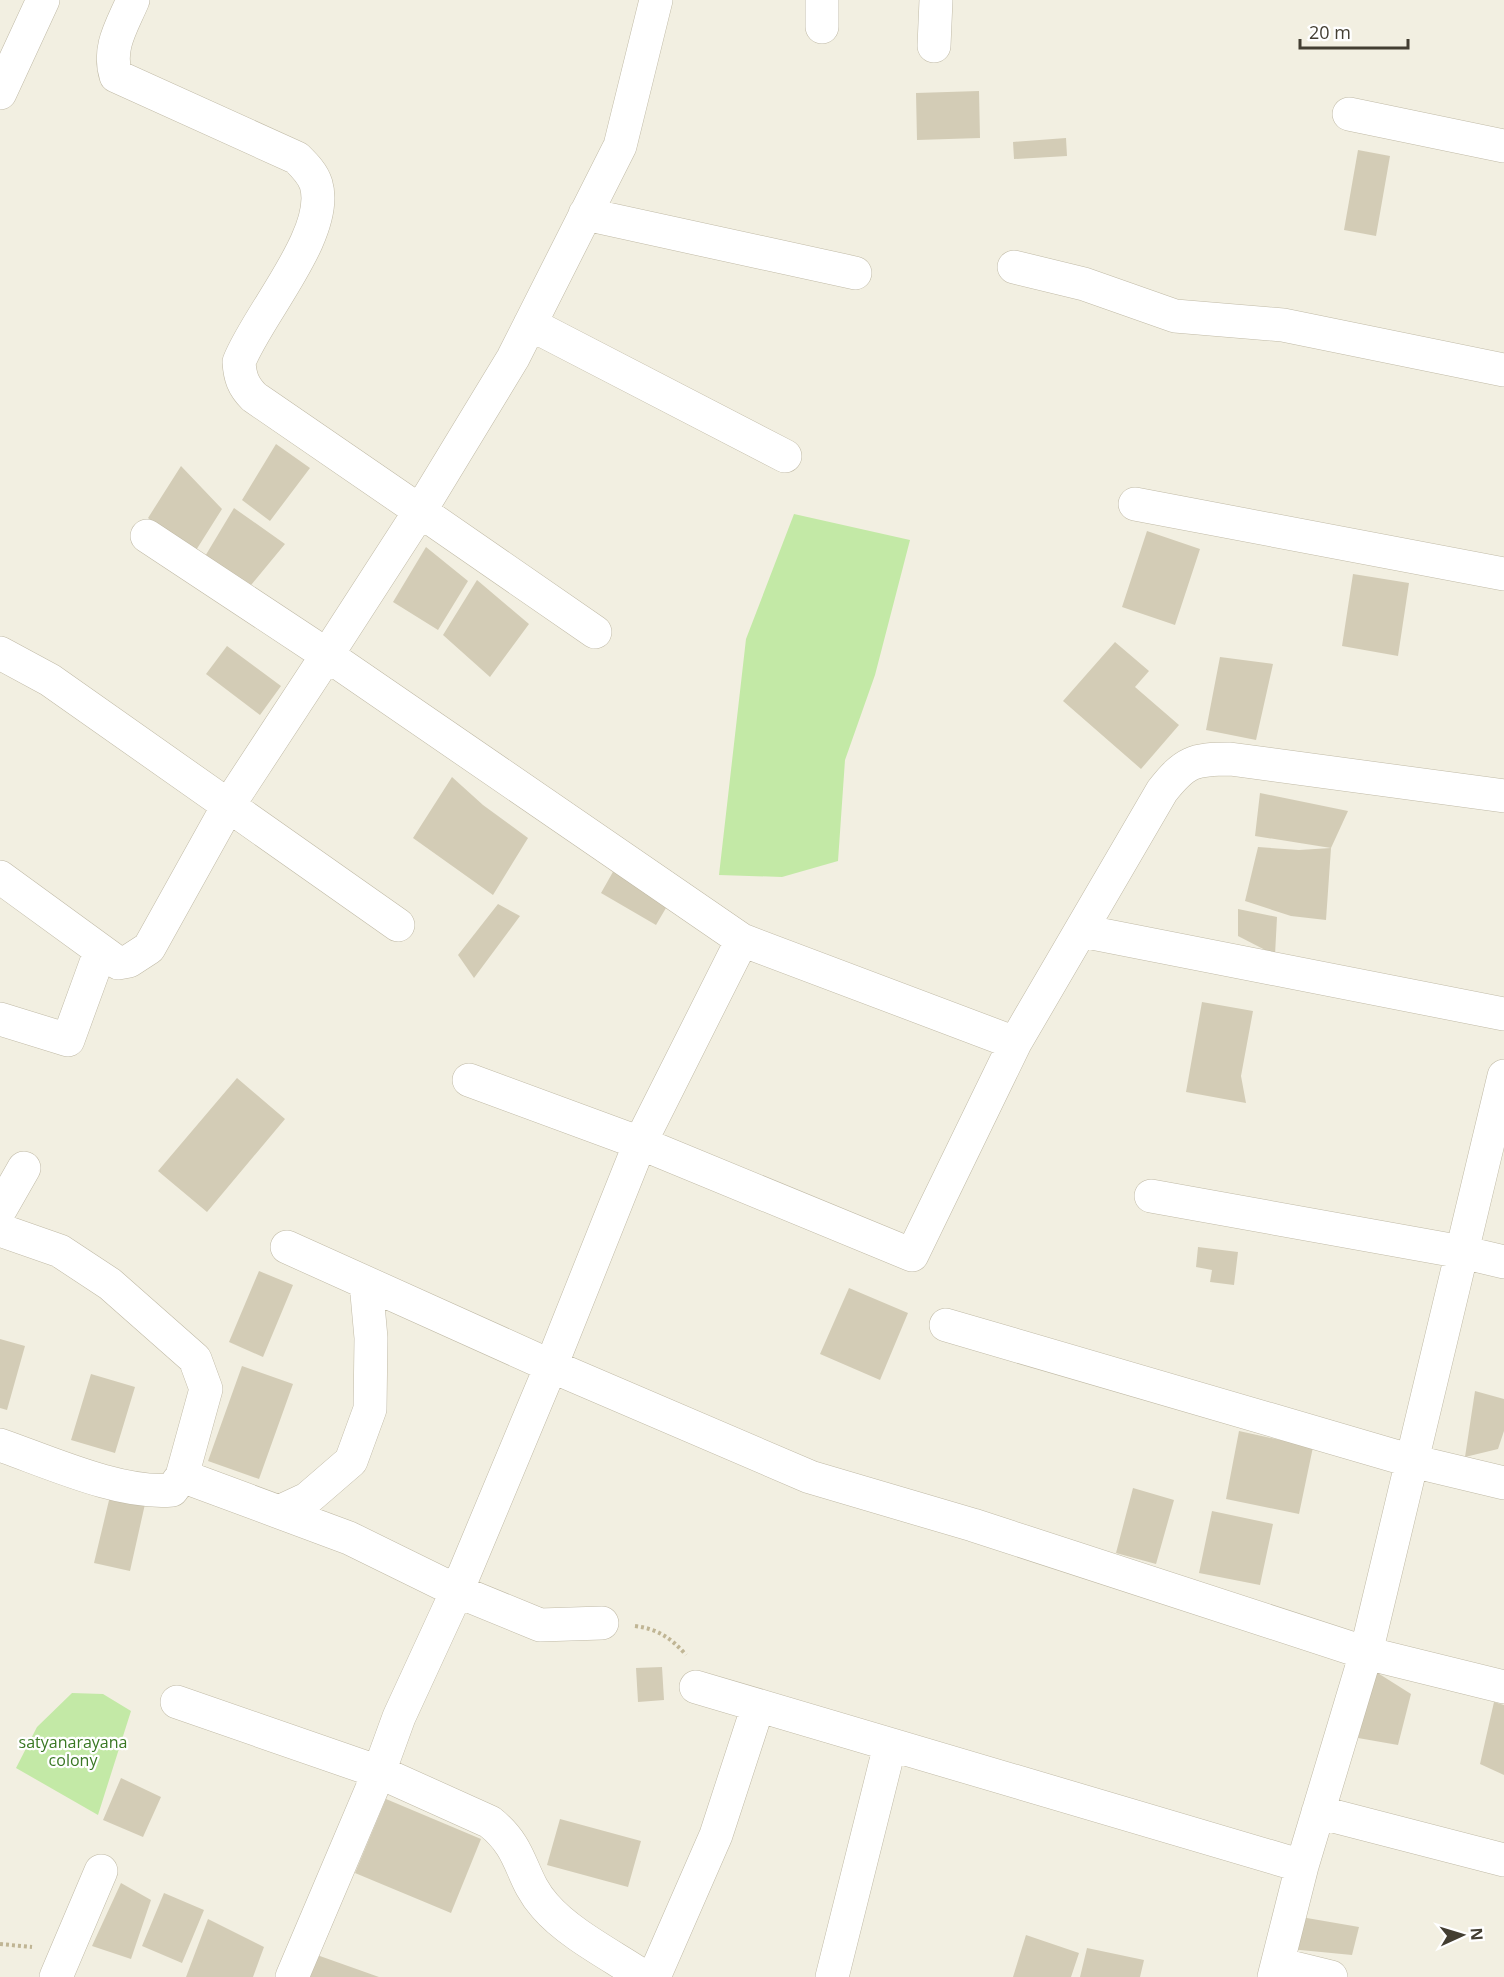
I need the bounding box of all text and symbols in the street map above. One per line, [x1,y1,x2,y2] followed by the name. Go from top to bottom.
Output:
[1300,12,1408,50] scale bar
[1309,20,1351,44] text: 20 m
[19,1731,127,1771] park label: satyanarayana colony
[1432,1905,1492,1965] north arrow
[1466,1927,1488,1941] text: N

